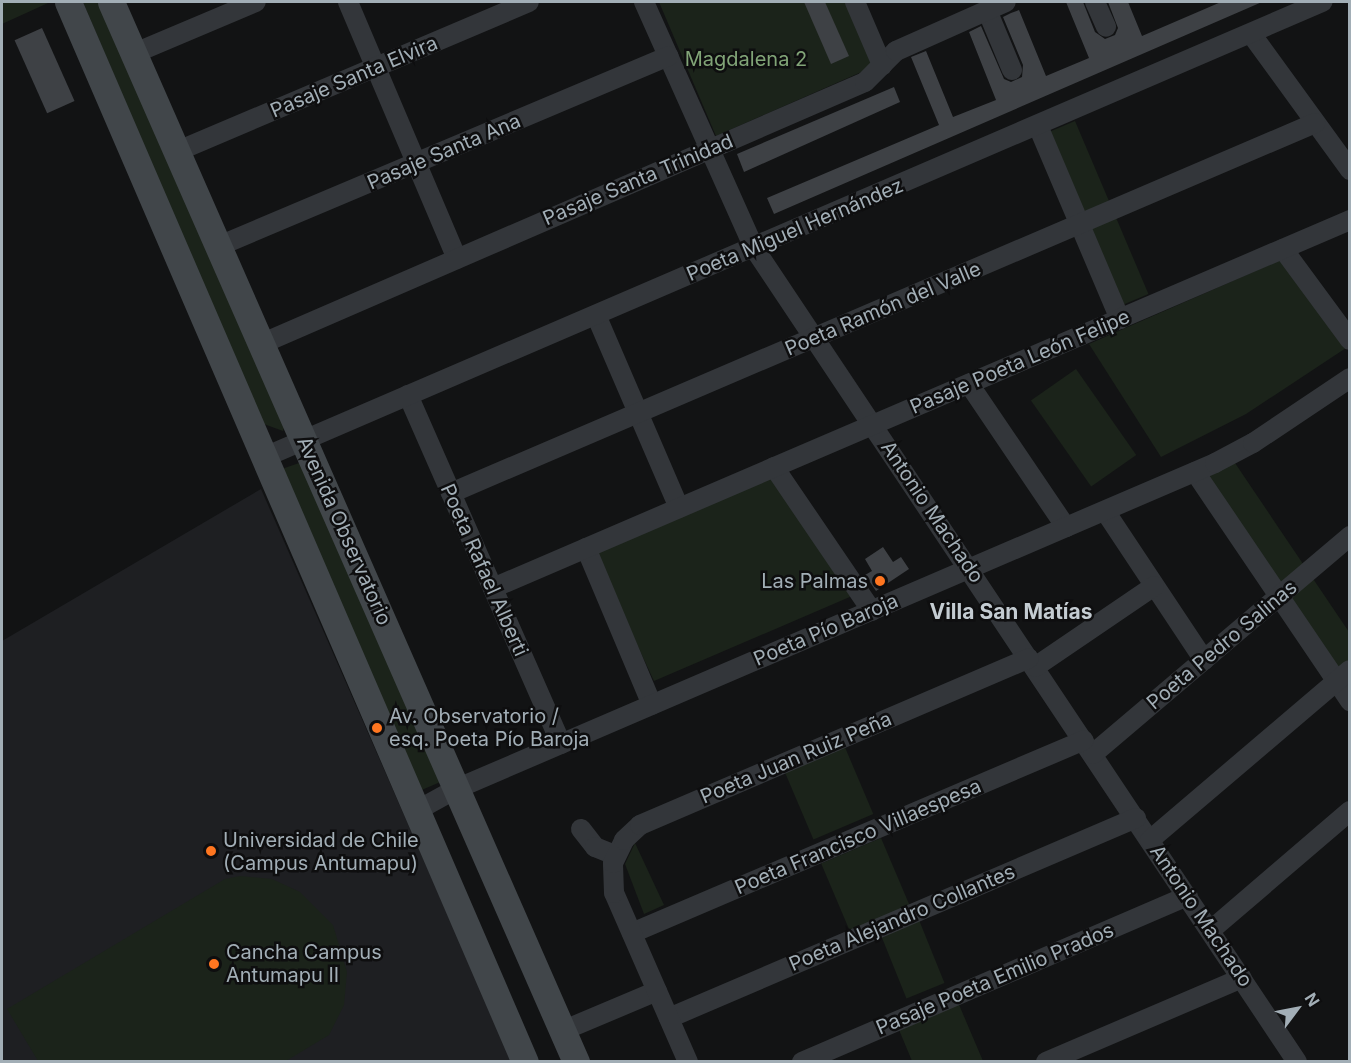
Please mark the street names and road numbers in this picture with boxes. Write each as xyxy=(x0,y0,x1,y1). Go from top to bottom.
street label: Pasaje Santa Elvira xyxy=(267,31,441,123)
street label: Pasaje Santa Ana xyxy=(364,109,524,195)
street label: Pasaje Santa Trinidad xyxy=(539,129,737,231)
street label: Poeta Miguel Hernández xyxy=(683,173,907,287)
street label: Poeta Ramón del Valle xyxy=(781,257,985,361)
street label: Pasaje Poeta León Felipe xyxy=(907,305,1133,419)
street label: Avenida Observatorio xyxy=(292,433,396,629)
street label: Antonio Machado xyxy=(876,436,988,588)
street label: Poeta Rafael Alberti xyxy=(435,480,533,660)
street label: Poeta Pedro Salinas xyxy=(1142,575,1302,715)
street label: Poeta Pío Baroja xyxy=(750,589,902,671)
street label: Poeta Juan Ruiz Peña xyxy=(697,707,895,809)
street label: Poeta Francisco Villaespesa xyxy=(731,774,985,900)
street label: Antonio Machado xyxy=(1145,840,1257,992)
street label: Poeta Alejandro Collantes xyxy=(785,859,1019,977)
street label: Pasaje Poeta Emilio Prados xyxy=(873,918,1117,1040)

